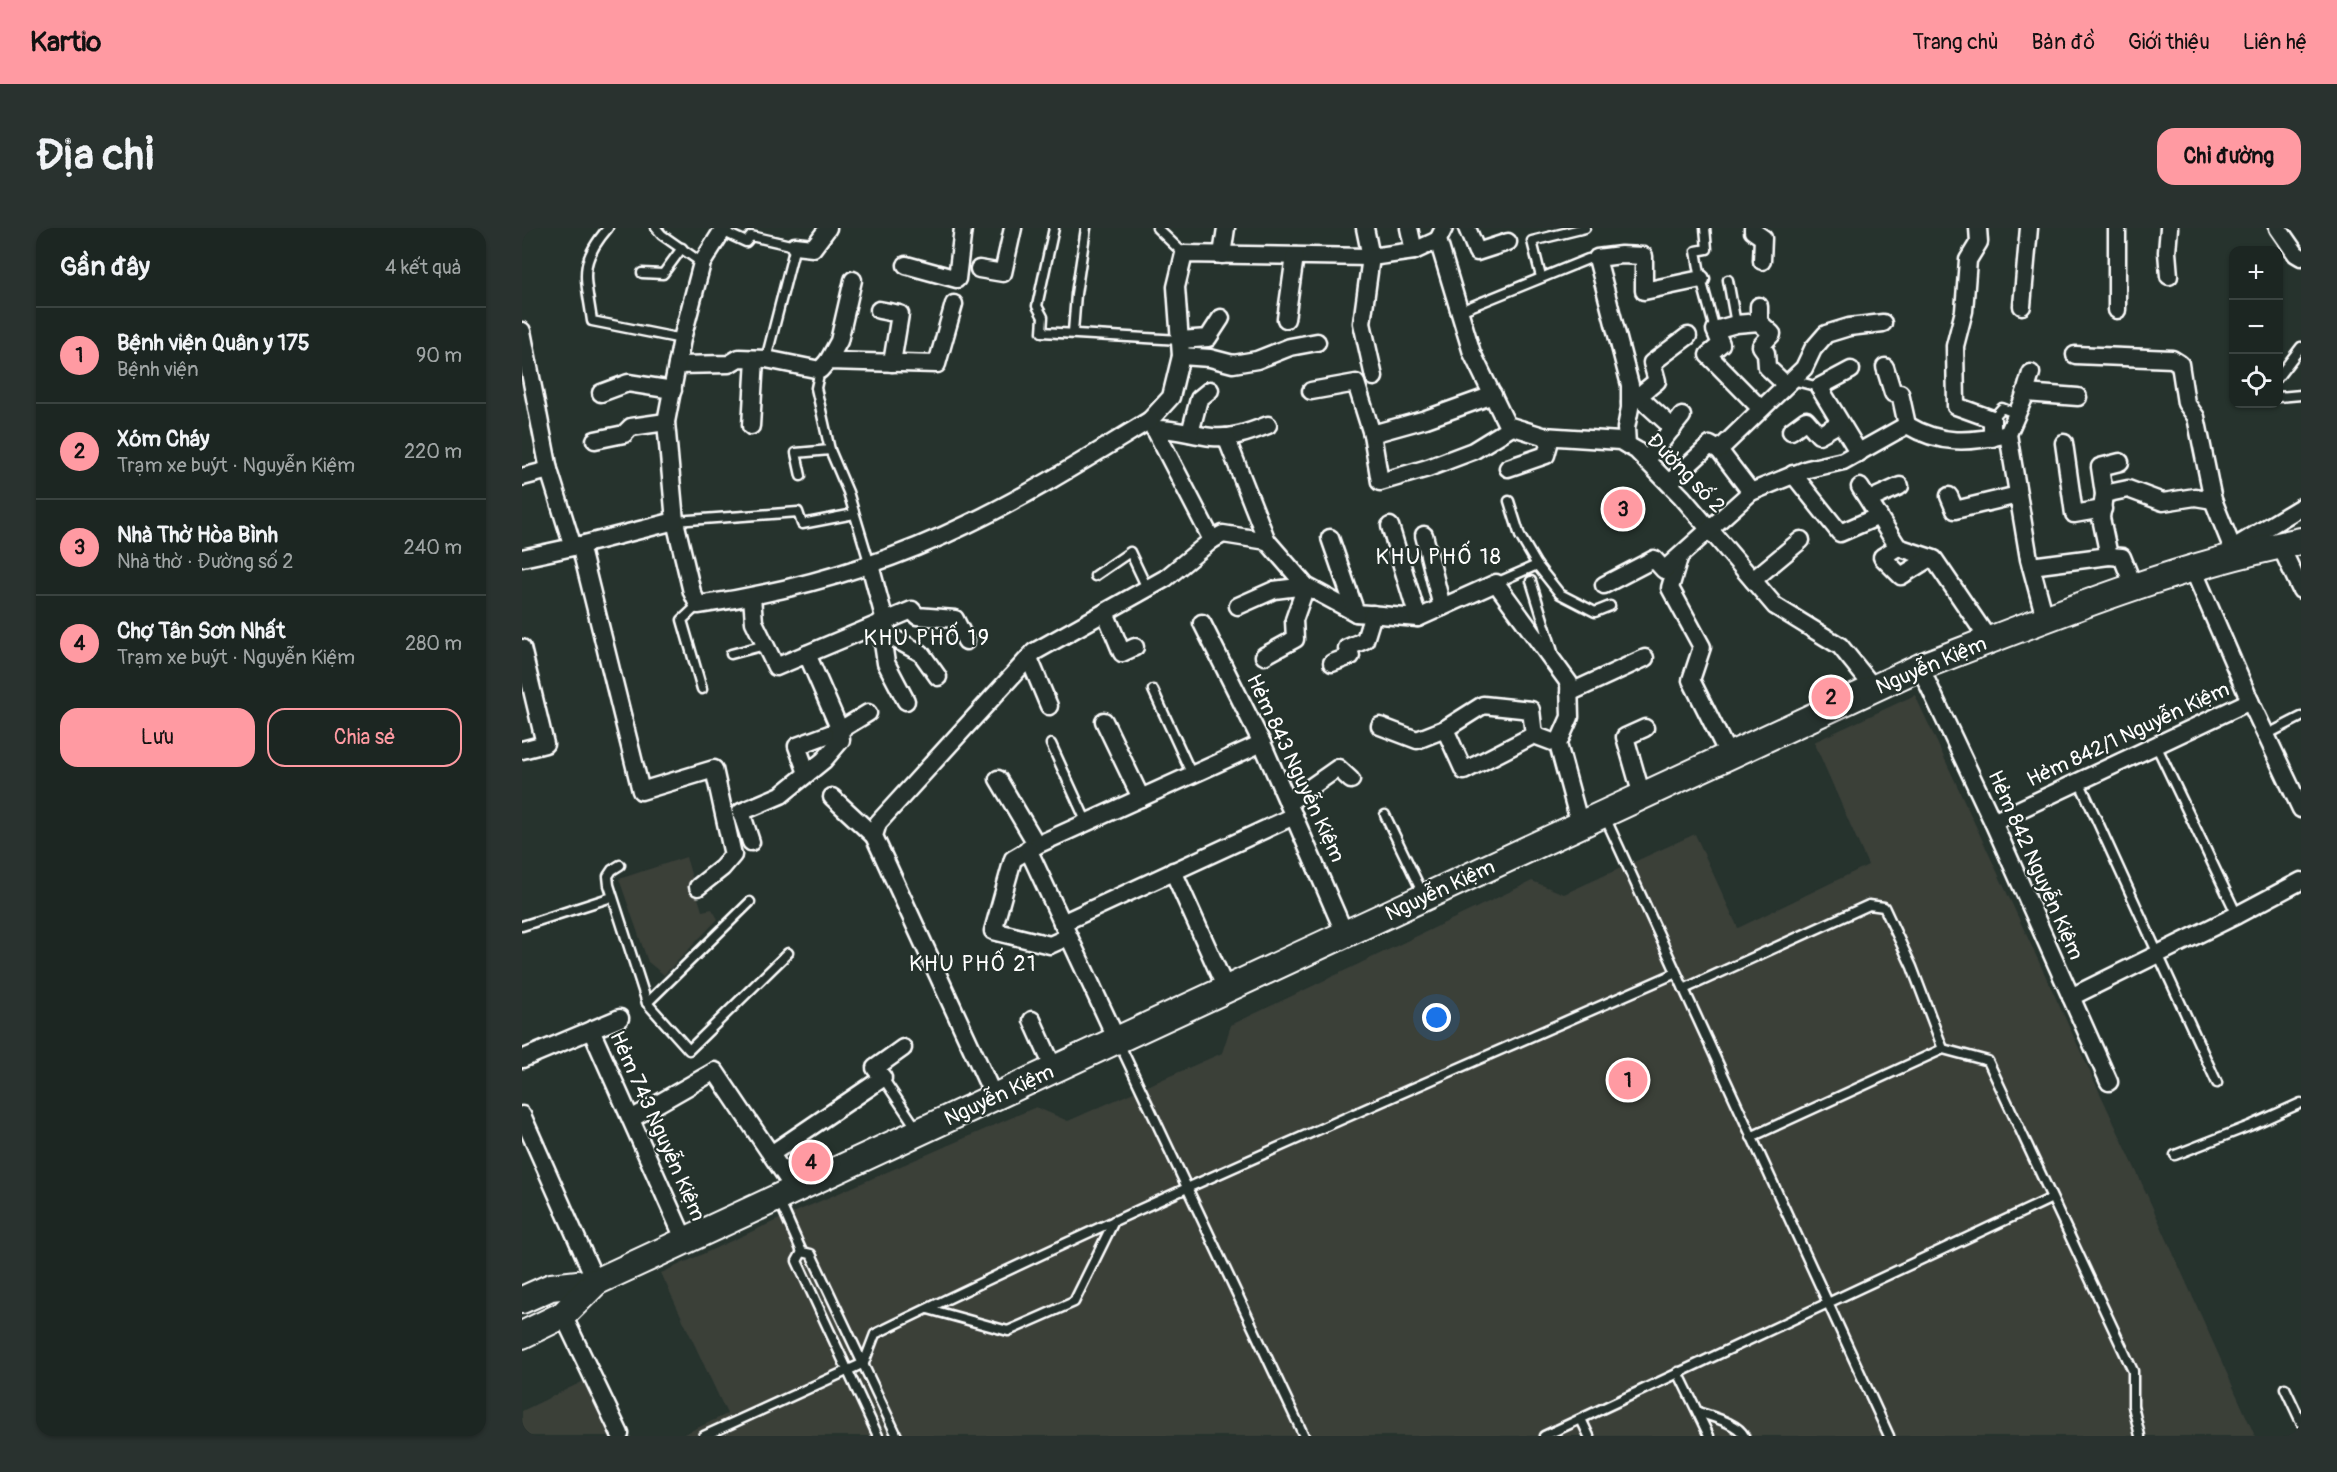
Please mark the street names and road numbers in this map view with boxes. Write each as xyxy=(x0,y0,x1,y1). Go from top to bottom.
street label: Đường số 2 xyxy=(1641,428,1730,519)
street label: Nguyễn Kiệm xyxy=(1872,630,1991,701)
street label: Hẻm 843 Nguyễn Kiệm xyxy=(1240,670,1351,867)
street label: Hẻm 842/1 Nguyễn Kiệm xyxy=(2023,676,2234,793)
street label: Hẻm 842 Nguyễn Kiệm xyxy=(1982,766,2090,964)
street label: Nguyễn Kiệm xyxy=(1381,853,1499,928)
street label: Hẻm 743 Nguyễn Kiệm xyxy=(603,1027,712,1225)
street label: Nguyễn Kiệm xyxy=(940,1058,1058,1133)

